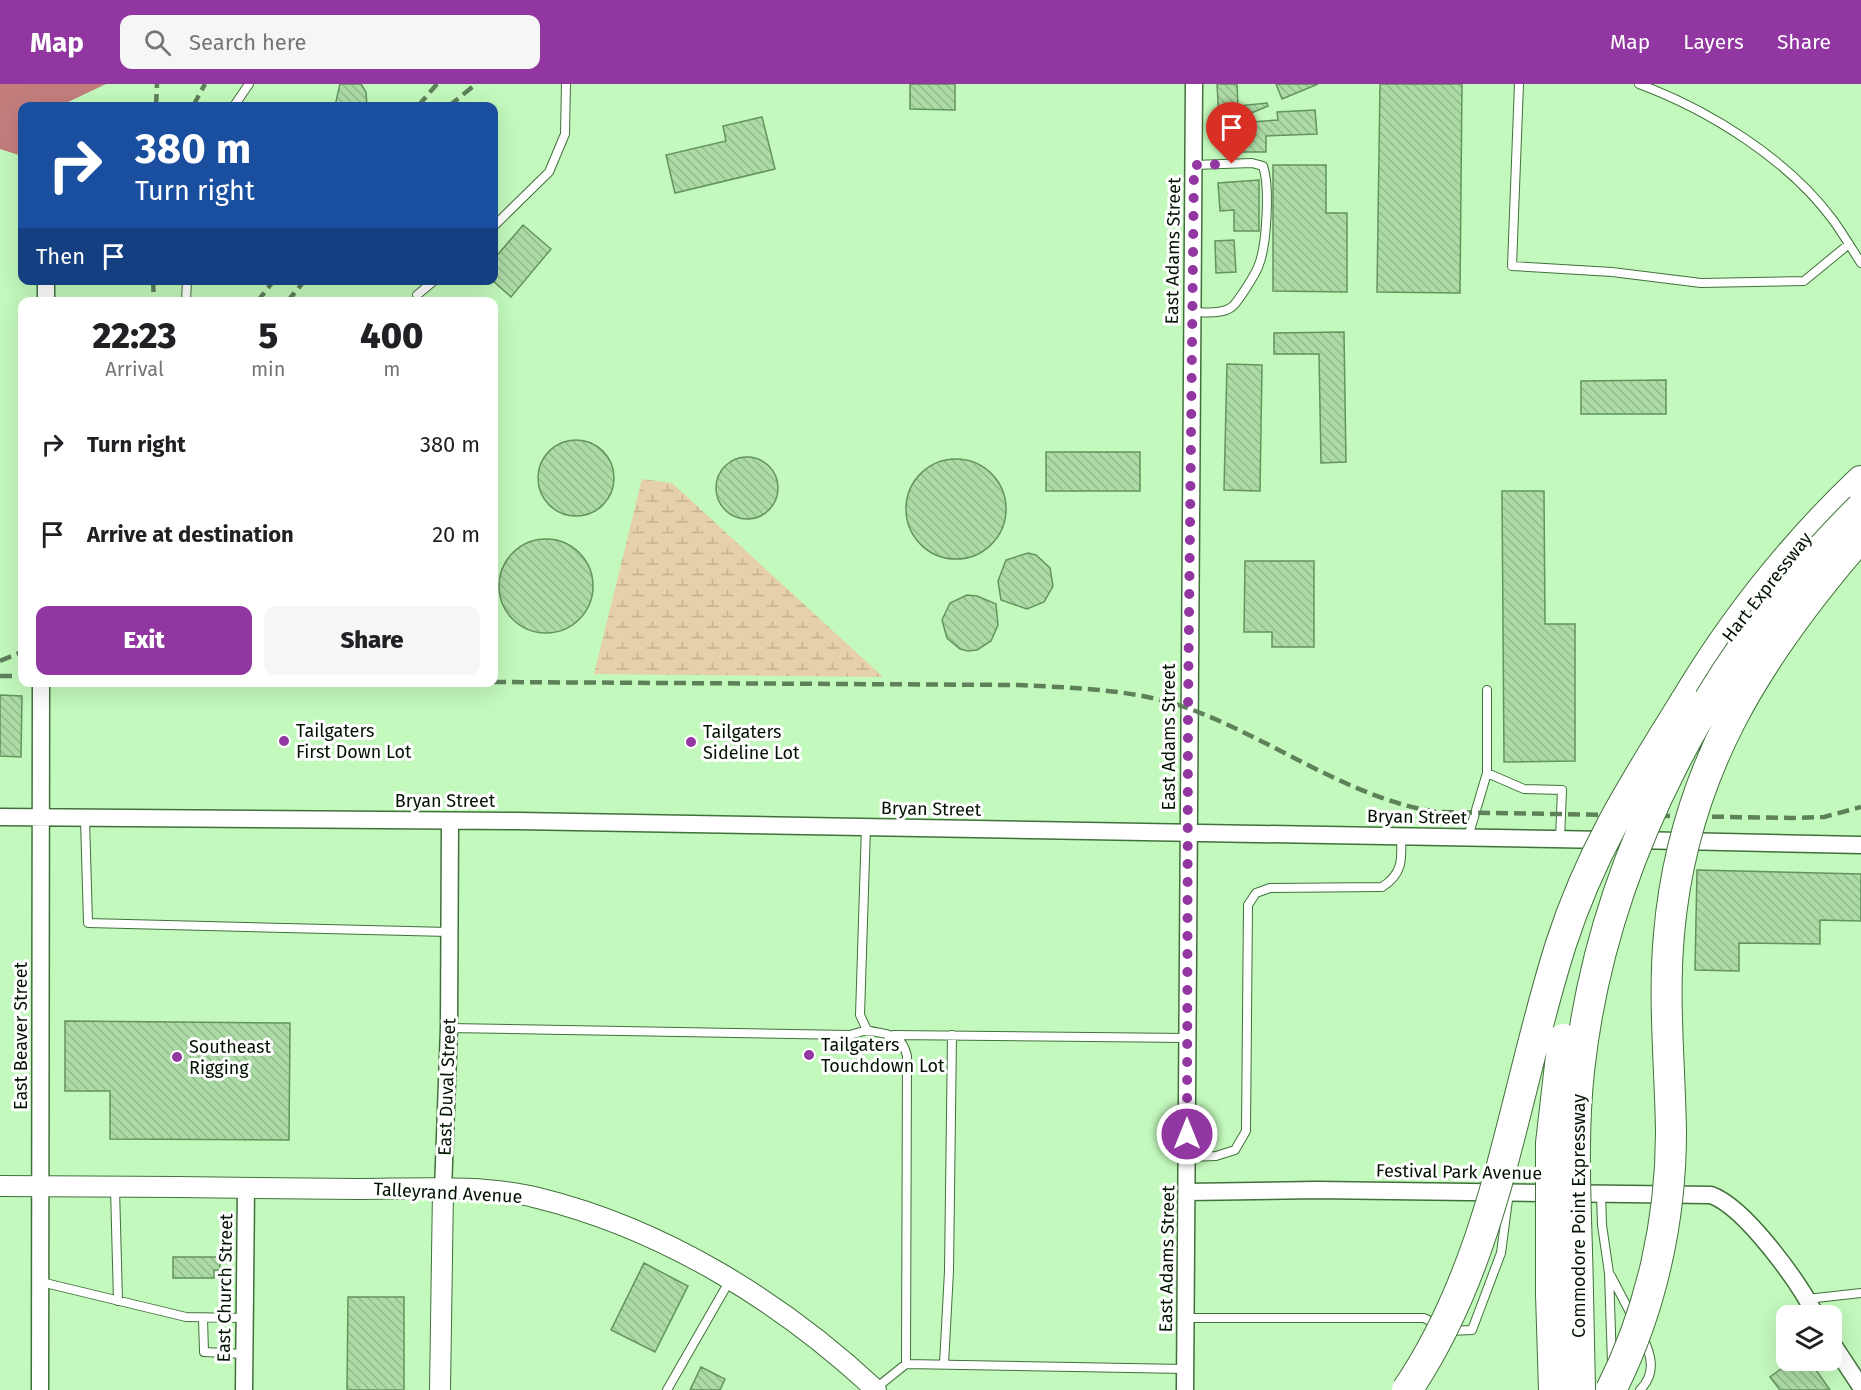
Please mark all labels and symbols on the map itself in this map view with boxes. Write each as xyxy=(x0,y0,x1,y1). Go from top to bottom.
pin xyxy=(1206,102,1257,164)
street label: East Adams Street xyxy=(1161,177,1185,325)
street label: Hart Expressway xyxy=(1717,528,1817,646)
street label: East Adams Street xyxy=(1158,663,1180,811)
place label: Tailgaters First Down Lot xyxy=(296,720,412,763)
place label: Tailgaters Sideline Lot xyxy=(703,721,800,764)
marker: Tailgaters First Down Lot xyxy=(277,734,291,748)
marker: Tailgaters Sideline Lot xyxy=(684,735,698,749)
street label: Bryan Street xyxy=(395,790,496,812)
street label: Bryan Street xyxy=(881,797,982,821)
street label: Bryan Street xyxy=(1367,805,1468,829)
street label: East Beaver Street xyxy=(10,962,32,1110)
street label: East Duval Street xyxy=(434,1017,460,1156)
place label: Tailgaters Touchdown Lot xyxy=(821,1034,945,1077)
place label: Southeast Rigging xyxy=(189,1036,271,1079)
marker: Tailgaters Touchdown Lot xyxy=(802,1048,816,1062)
marker: Southeast Rigging xyxy=(170,1050,184,1064)
street label: Commodore Point Expressway xyxy=(1568,1094,1590,1338)
position arrow xyxy=(1155,1102,1219,1166)
street label: Festival Park Avenue xyxy=(1376,1160,1542,1184)
street label: Talleyrand Avenue xyxy=(373,1178,523,1208)
street label: East Adams Street xyxy=(1155,1185,1179,1333)
street label: East Church Street xyxy=(213,1213,237,1363)

